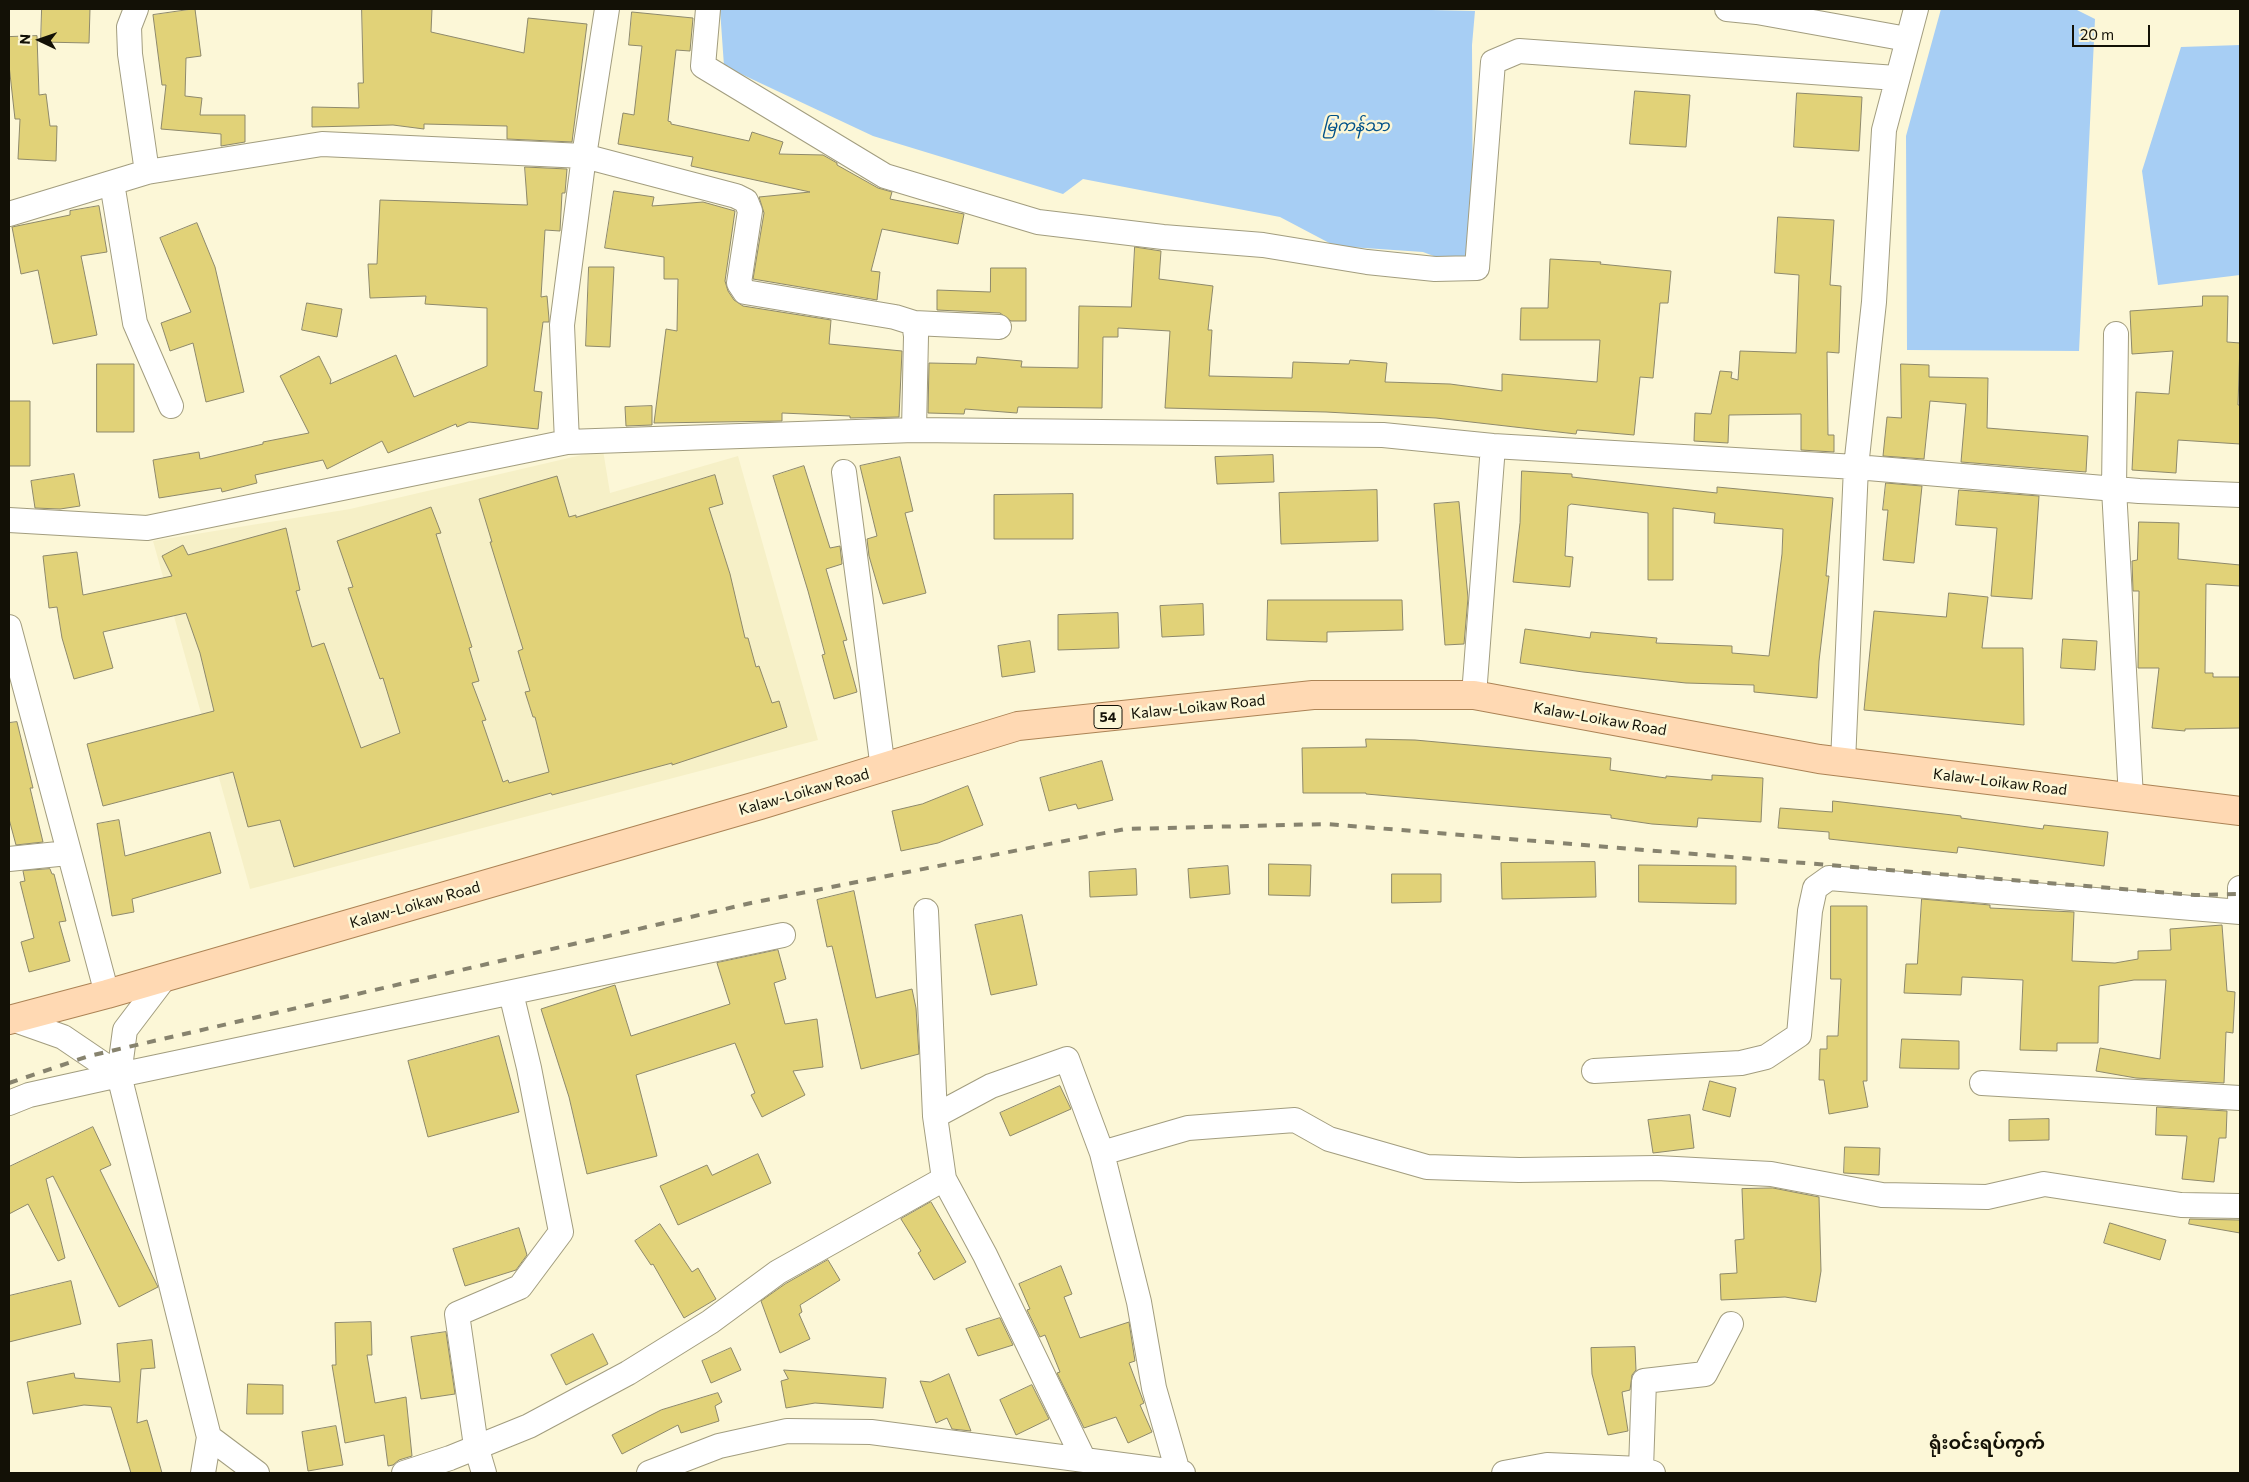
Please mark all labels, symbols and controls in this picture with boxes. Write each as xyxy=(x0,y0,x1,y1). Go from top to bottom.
north arrow xyxy=(15,15,65,65)
scale bar xyxy=(2074,15,2152,47)
text: 20 m xyxy=(2080,25,2114,43)
text: N xyxy=(16,34,33,45)
water label: မြကန်သာ xyxy=(1323,116,1389,136)
street label: Kalaw-Loikaw Road xyxy=(1130,691,1266,723)
street label: Kalaw-Loikaw Road xyxy=(1532,698,1668,740)
road number: 54 xyxy=(1094,706,1122,729)
street label: Kalaw-Loikaw Road xyxy=(737,765,871,819)
street label: Kalaw-Loikaw Road xyxy=(1932,765,2068,799)
street label: Kalaw-Loikaw Road xyxy=(348,878,482,932)
district label: ရုံးဝင်းရပ်ကွက် xyxy=(1929,1432,2045,1454)

